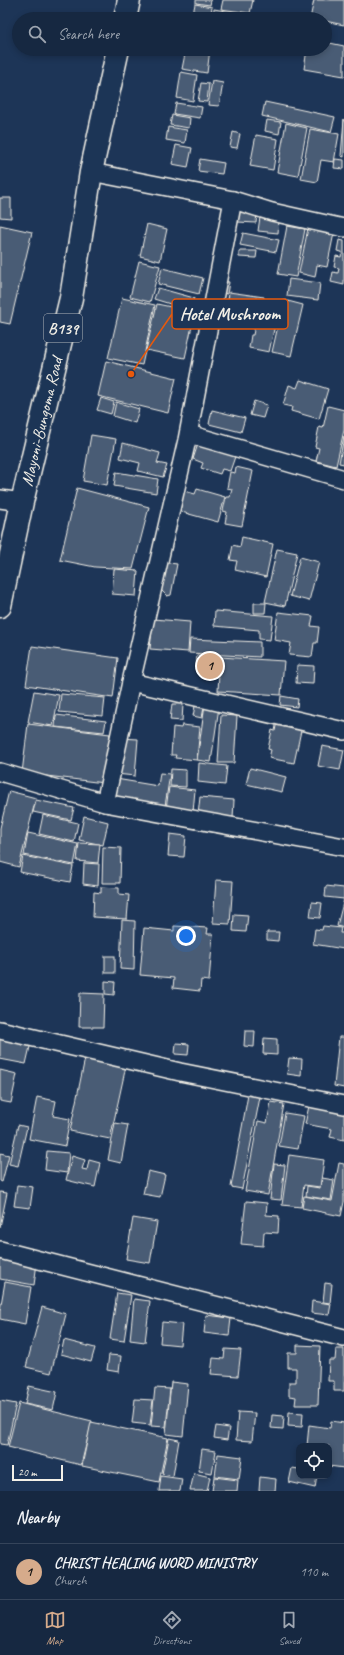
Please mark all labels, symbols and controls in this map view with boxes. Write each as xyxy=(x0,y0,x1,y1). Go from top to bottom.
search box xyxy=(12,12,332,56)
icon: search xyxy=(26,23,48,45)
text: Search here xyxy=(58,25,119,44)
callout: Hotel Mushroom xyxy=(172,299,288,329)
text: Hotel Mushroom xyxy=(180,303,281,325)
road number: B139 xyxy=(44,314,82,342)
street label: Mayoni-Bungoma Road xyxy=(16,353,68,488)
pin: 1 xyxy=(197,651,223,681)
your location xyxy=(176,926,196,946)
map controls xyxy=(296,1443,332,1479)
button: locate xyxy=(296,1443,332,1479)
scale bar xyxy=(12,1463,63,1482)
text: 20 m xyxy=(18,1465,37,1479)
text: Nearby xyxy=(16,1507,59,1528)
text: CHRIST HEALING WORD MINISTRY xyxy=(54,1554,256,1573)
text: 1 xyxy=(26,1564,32,1580)
text: 110 m xyxy=(300,1564,328,1580)
text: Church xyxy=(54,1573,87,1589)
tab: Map xyxy=(44,1609,66,1647)
tab: Directions xyxy=(153,1609,191,1647)
tab: Saved xyxy=(278,1609,300,1647)

